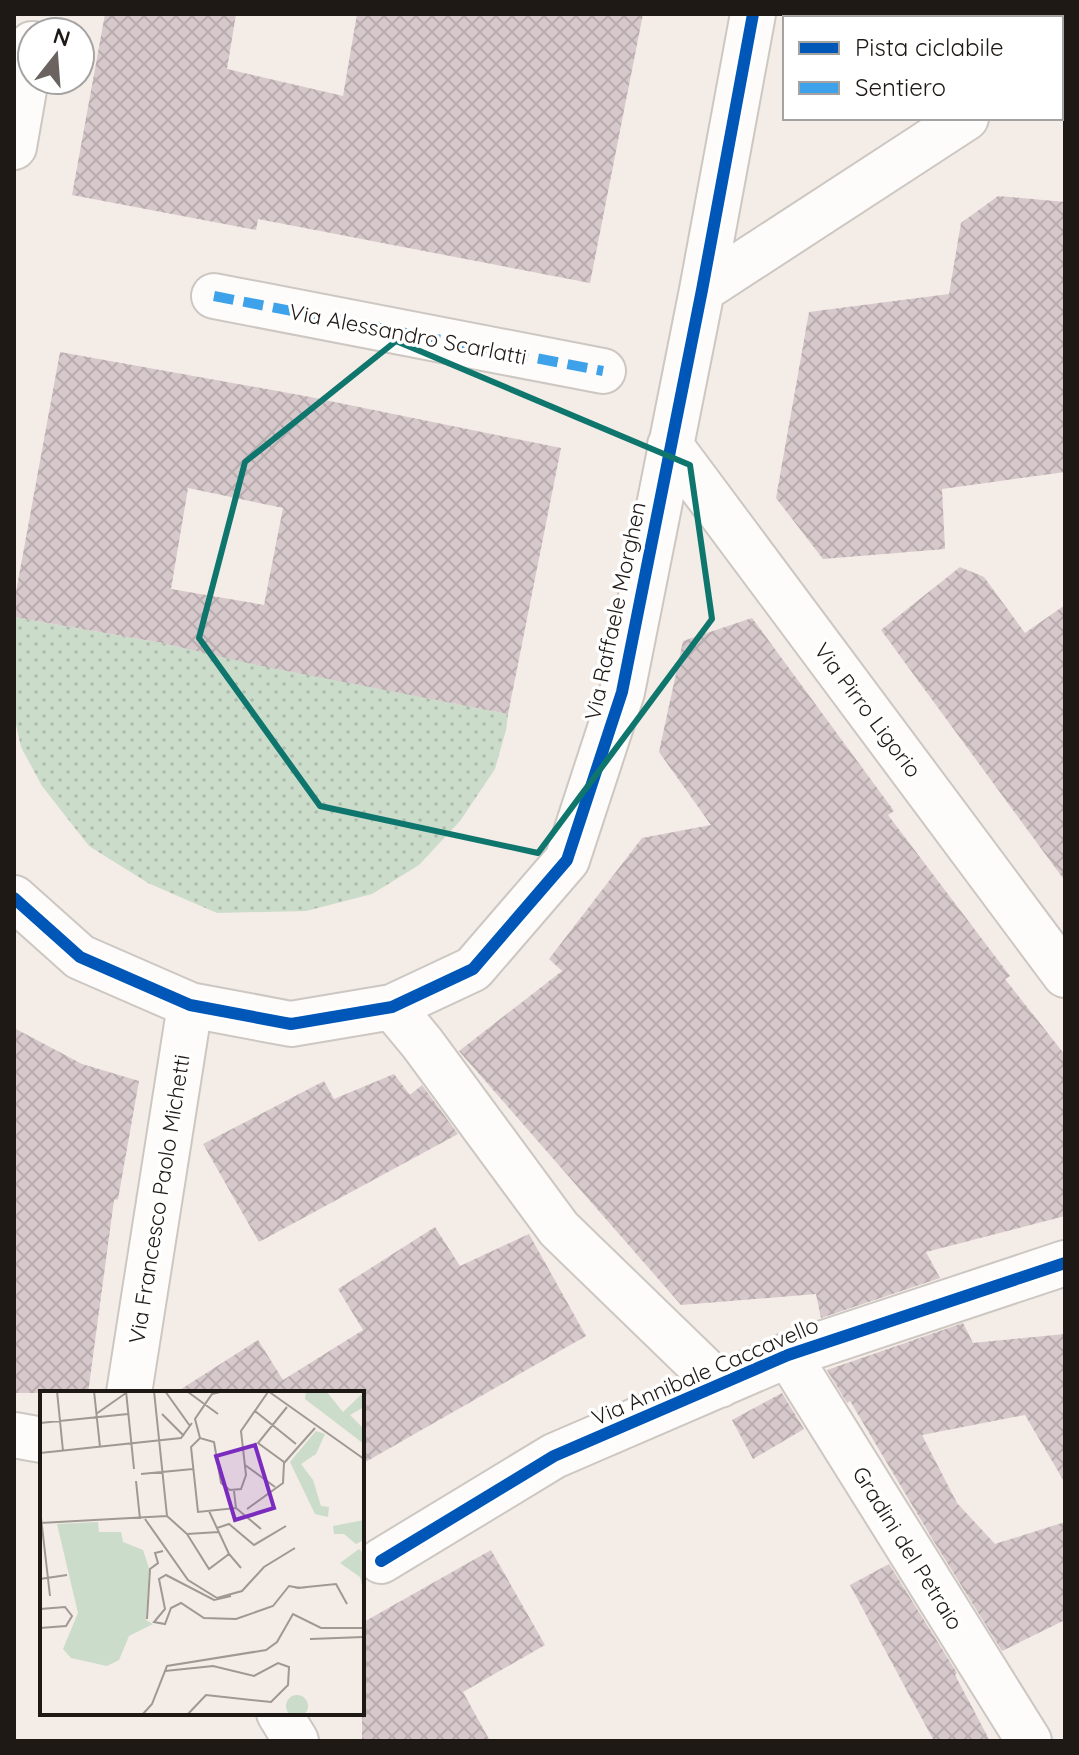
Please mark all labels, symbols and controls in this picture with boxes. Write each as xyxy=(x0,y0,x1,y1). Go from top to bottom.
north arrow xyxy=(16,16,96,96)
legend xyxy=(783,16,1063,120)
text: N xyxy=(50,21,74,53)
text: Pista ciclabile xyxy=(855,32,1004,62)
text: Sentiero xyxy=(855,72,946,102)
street label: Via Alessandro Scarlatti xyxy=(287,297,529,371)
street label: Via Raffaele Morghen xyxy=(578,499,652,723)
street label: Via Pirro Ligorio xyxy=(808,637,928,783)
street label: Via Francesco Paolo Michetti xyxy=(122,1052,196,1346)
street label: Via Annibale Caccavello xyxy=(587,1311,823,1431)
inset map xyxy=(40,1391,364,1715)
street label: Gradini del Petraio xyxy=(846,1461,970,1635)

